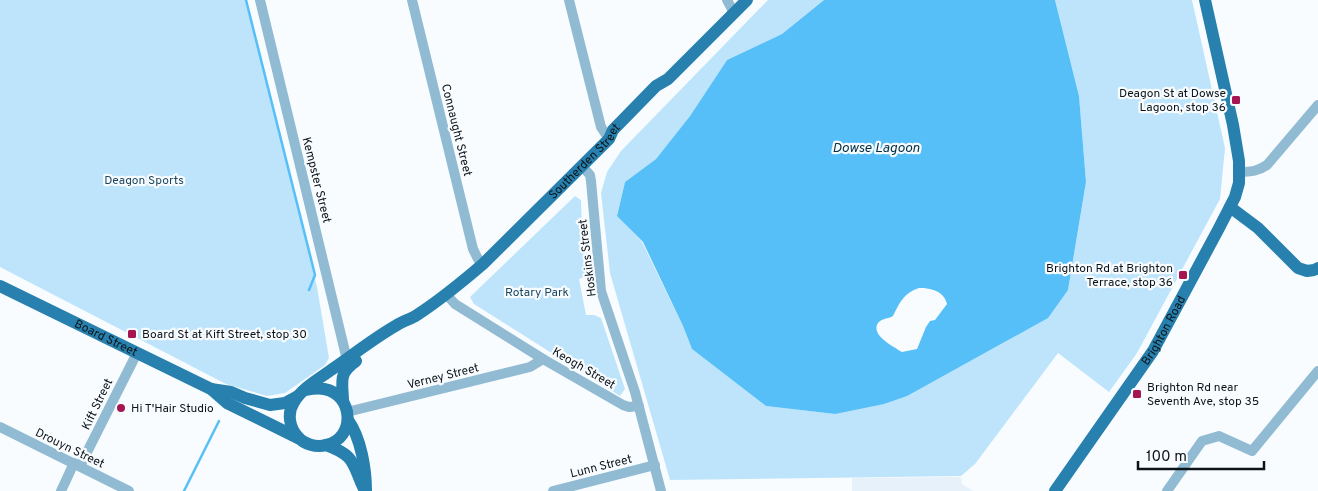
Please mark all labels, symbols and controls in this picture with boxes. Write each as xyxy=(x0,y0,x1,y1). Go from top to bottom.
street label: Connaught Street xyxy=(437,82,475,178)
place label: Deagon St at Dowse Lagoon, stop 36 xyxy=(1119,86,1226,116)
marker: Deagon St at Dowse Lagoon, stop 36 xyxy=(1230,94,1242,106)
street label: Southerden Street xyxy=(546,120,624,203)
street label: Kempster Street xyxy=(298,136,334,225)
water label: Dowse Lagoon xyxy=(832,140,920,157)
park label: Deagon Sports xyxy=(104,173,184,189)
street label: Hoskins Street xyxy=(575,218,601,298)
place label: Brighton Rd at Brighton Terrace, stop 36 xyxy=(1046,261,1173,291)
marker: Brighton Rd at Brighton Terrace, stop 36 xyxy=(1177,269,1189,281)
park label: Rotary Park xyxy=(505,285,569,301)
street label: Brighton Road xyxy=(1138,293,1190,369)
street label: Board Street xyxy=(71,316,140,361)
place label: Board St at Kift Street, stop 30 xyxy=(142,327,307,343)
marker: Board St at Kift Street, stop 30 xyxy=(126,328,138,340)
street label: Keogh Street xyxy=(549,344,618,393)
street label: Verney Street xyxy=(406,360,481,394)
street label: Kift Street xyxy=(79,376,117,433)
place label: Brighton Rd near Seventh Ave, stop 35 xyxy=(1147,380,1259,410)
marker: Brighton Rd near Seventh Ave, stop 35 xyxy=(1131,388,1143,400)
place label: Hi T'Hair Studio xyxy=(131,401,214,417)
marker: Hi T'Hair Studio xyxy=(115,402,127,414)
street label: Drouyn Street xyxy=(32,425,107,473)
scale bar xyxy=(1138,438,1264,470)
text: 100 m xyxy=(1146,448,1187,467)
street label: Lunn Street xyxy=(569,452,634,482)

